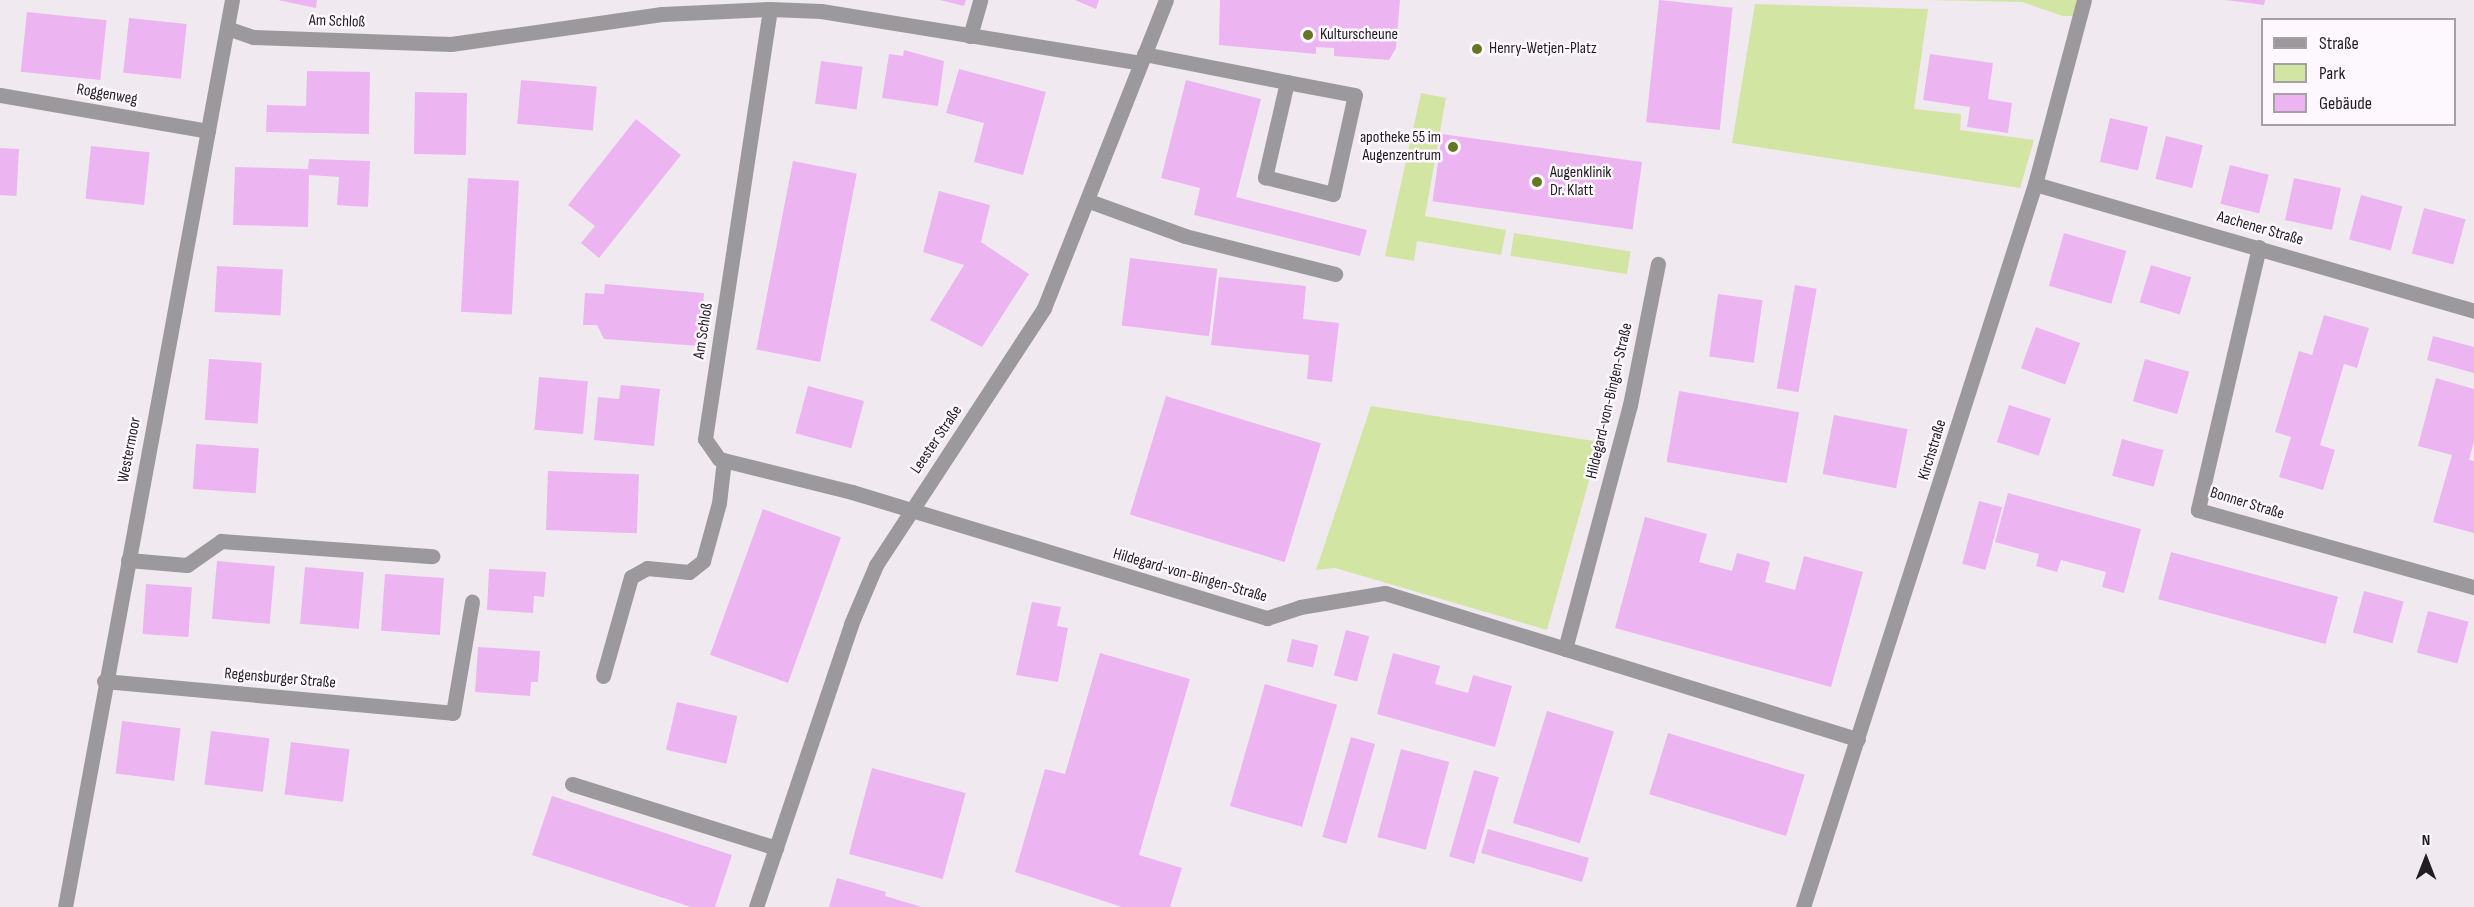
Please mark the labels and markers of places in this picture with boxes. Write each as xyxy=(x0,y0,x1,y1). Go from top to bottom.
place label: Kulturscheune xyxy=(1320,25,1398,45)
marker: Kulturscheune xyxy=(1301,28,1315,42)
place label: Henry-Wetjen-Platz xyxy=(1489,39,1597,59)
marker: Henry-Wetjen-Platz xyxy=(1470,42,1484,56)
place label: apotheke 55 im Augenzentrum xyxy=(1360,128,1441,166)
marker: apotheke 55 im Augenzentrum xyxy=(1446,140,1460,154)
place label: Augenklinik Dr. Klatt xyxy=(1550,163,1611,201)
marker: Augenklinik Dr. Klatt xyxy=(1528,173,1546,191)

